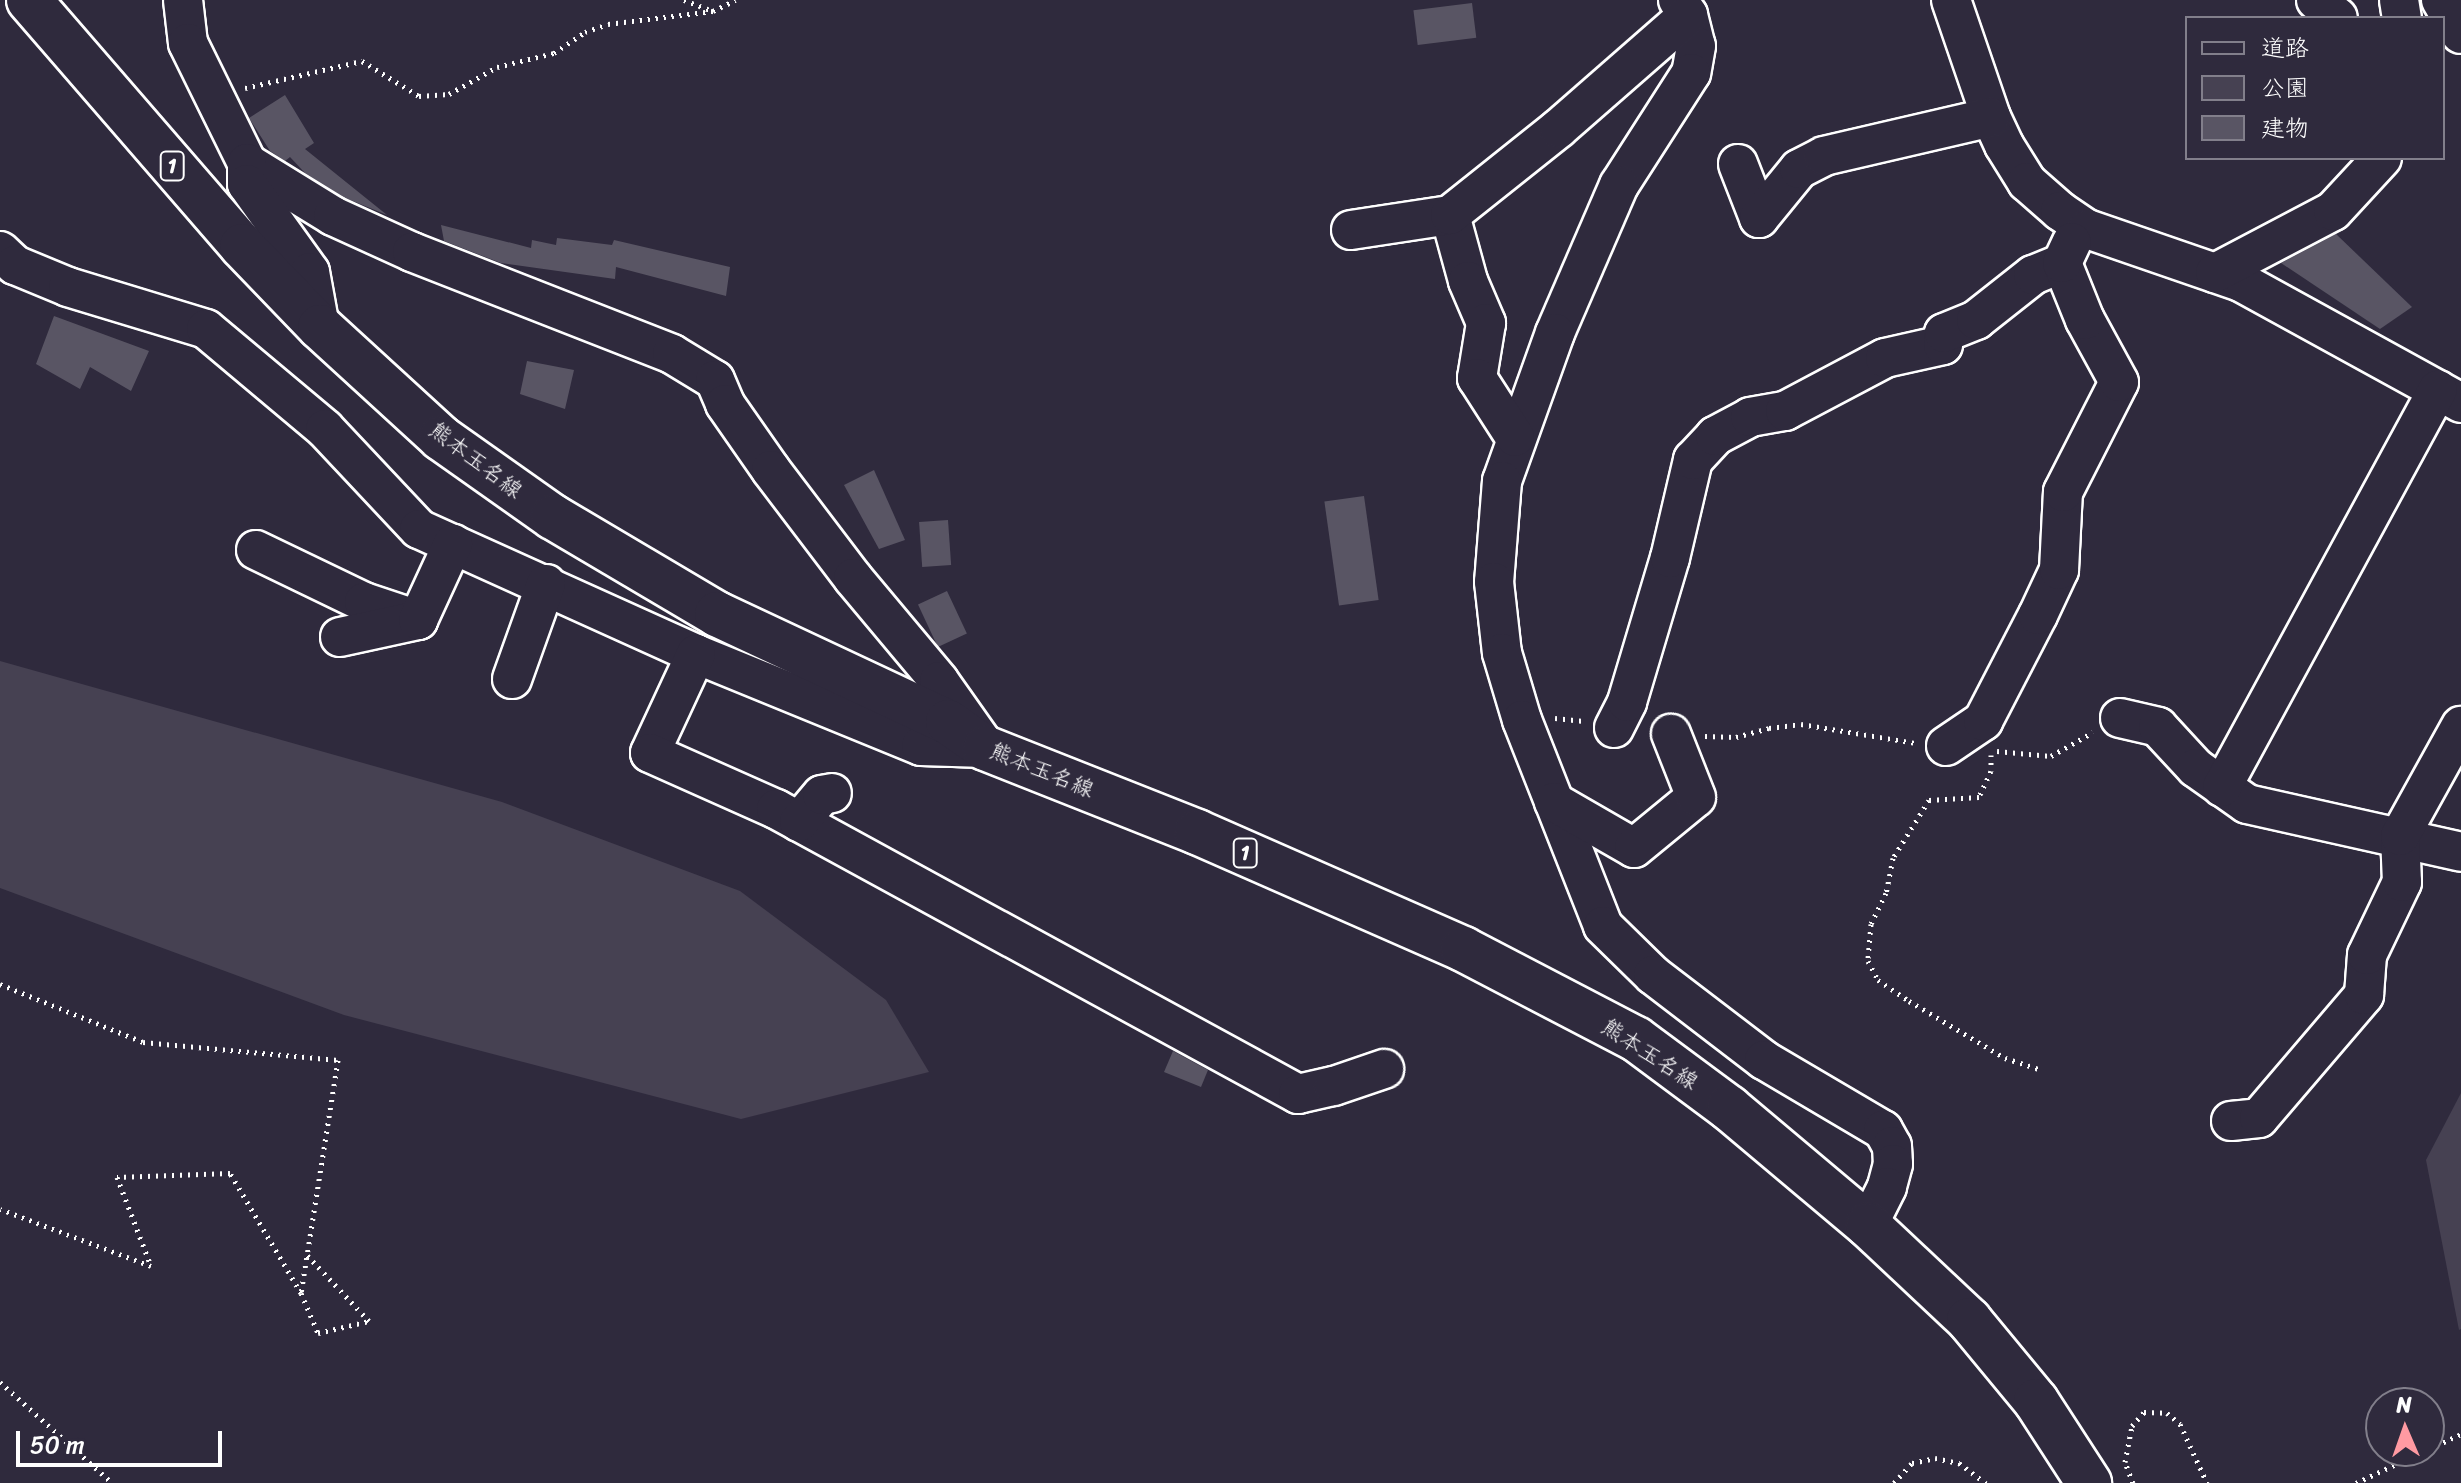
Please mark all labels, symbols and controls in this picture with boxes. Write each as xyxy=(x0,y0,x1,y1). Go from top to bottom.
legend xyxy=(2185,16,2445,160)
text: 道路 xyxy=(2261,27,2309,69)
text: 公園 xyxy=(2261,67,2309,109)
text: 建物 xyxy=(2261,107,2309,149)
road number: 1 xyxy=(158,150,186,182)
street label: 熊本玉名線 xyxy=(424,416,528,504)
street label: 熊本玉名線 xyxy=(986,737,1098,803)
road number: 1 xyxy=(1231,837,1259,869)
street label: 熊本玉名線 xyxy=(1597,1013,1703,1095)
text: N xyxy=(2396,1385,2413,1424)
north arrow xyxy=(2365,1387,2445,1467)
scale bar xyxy=(20,1415,226,1465)
text: 50 m xyxy=(30,1424,85,1466)

